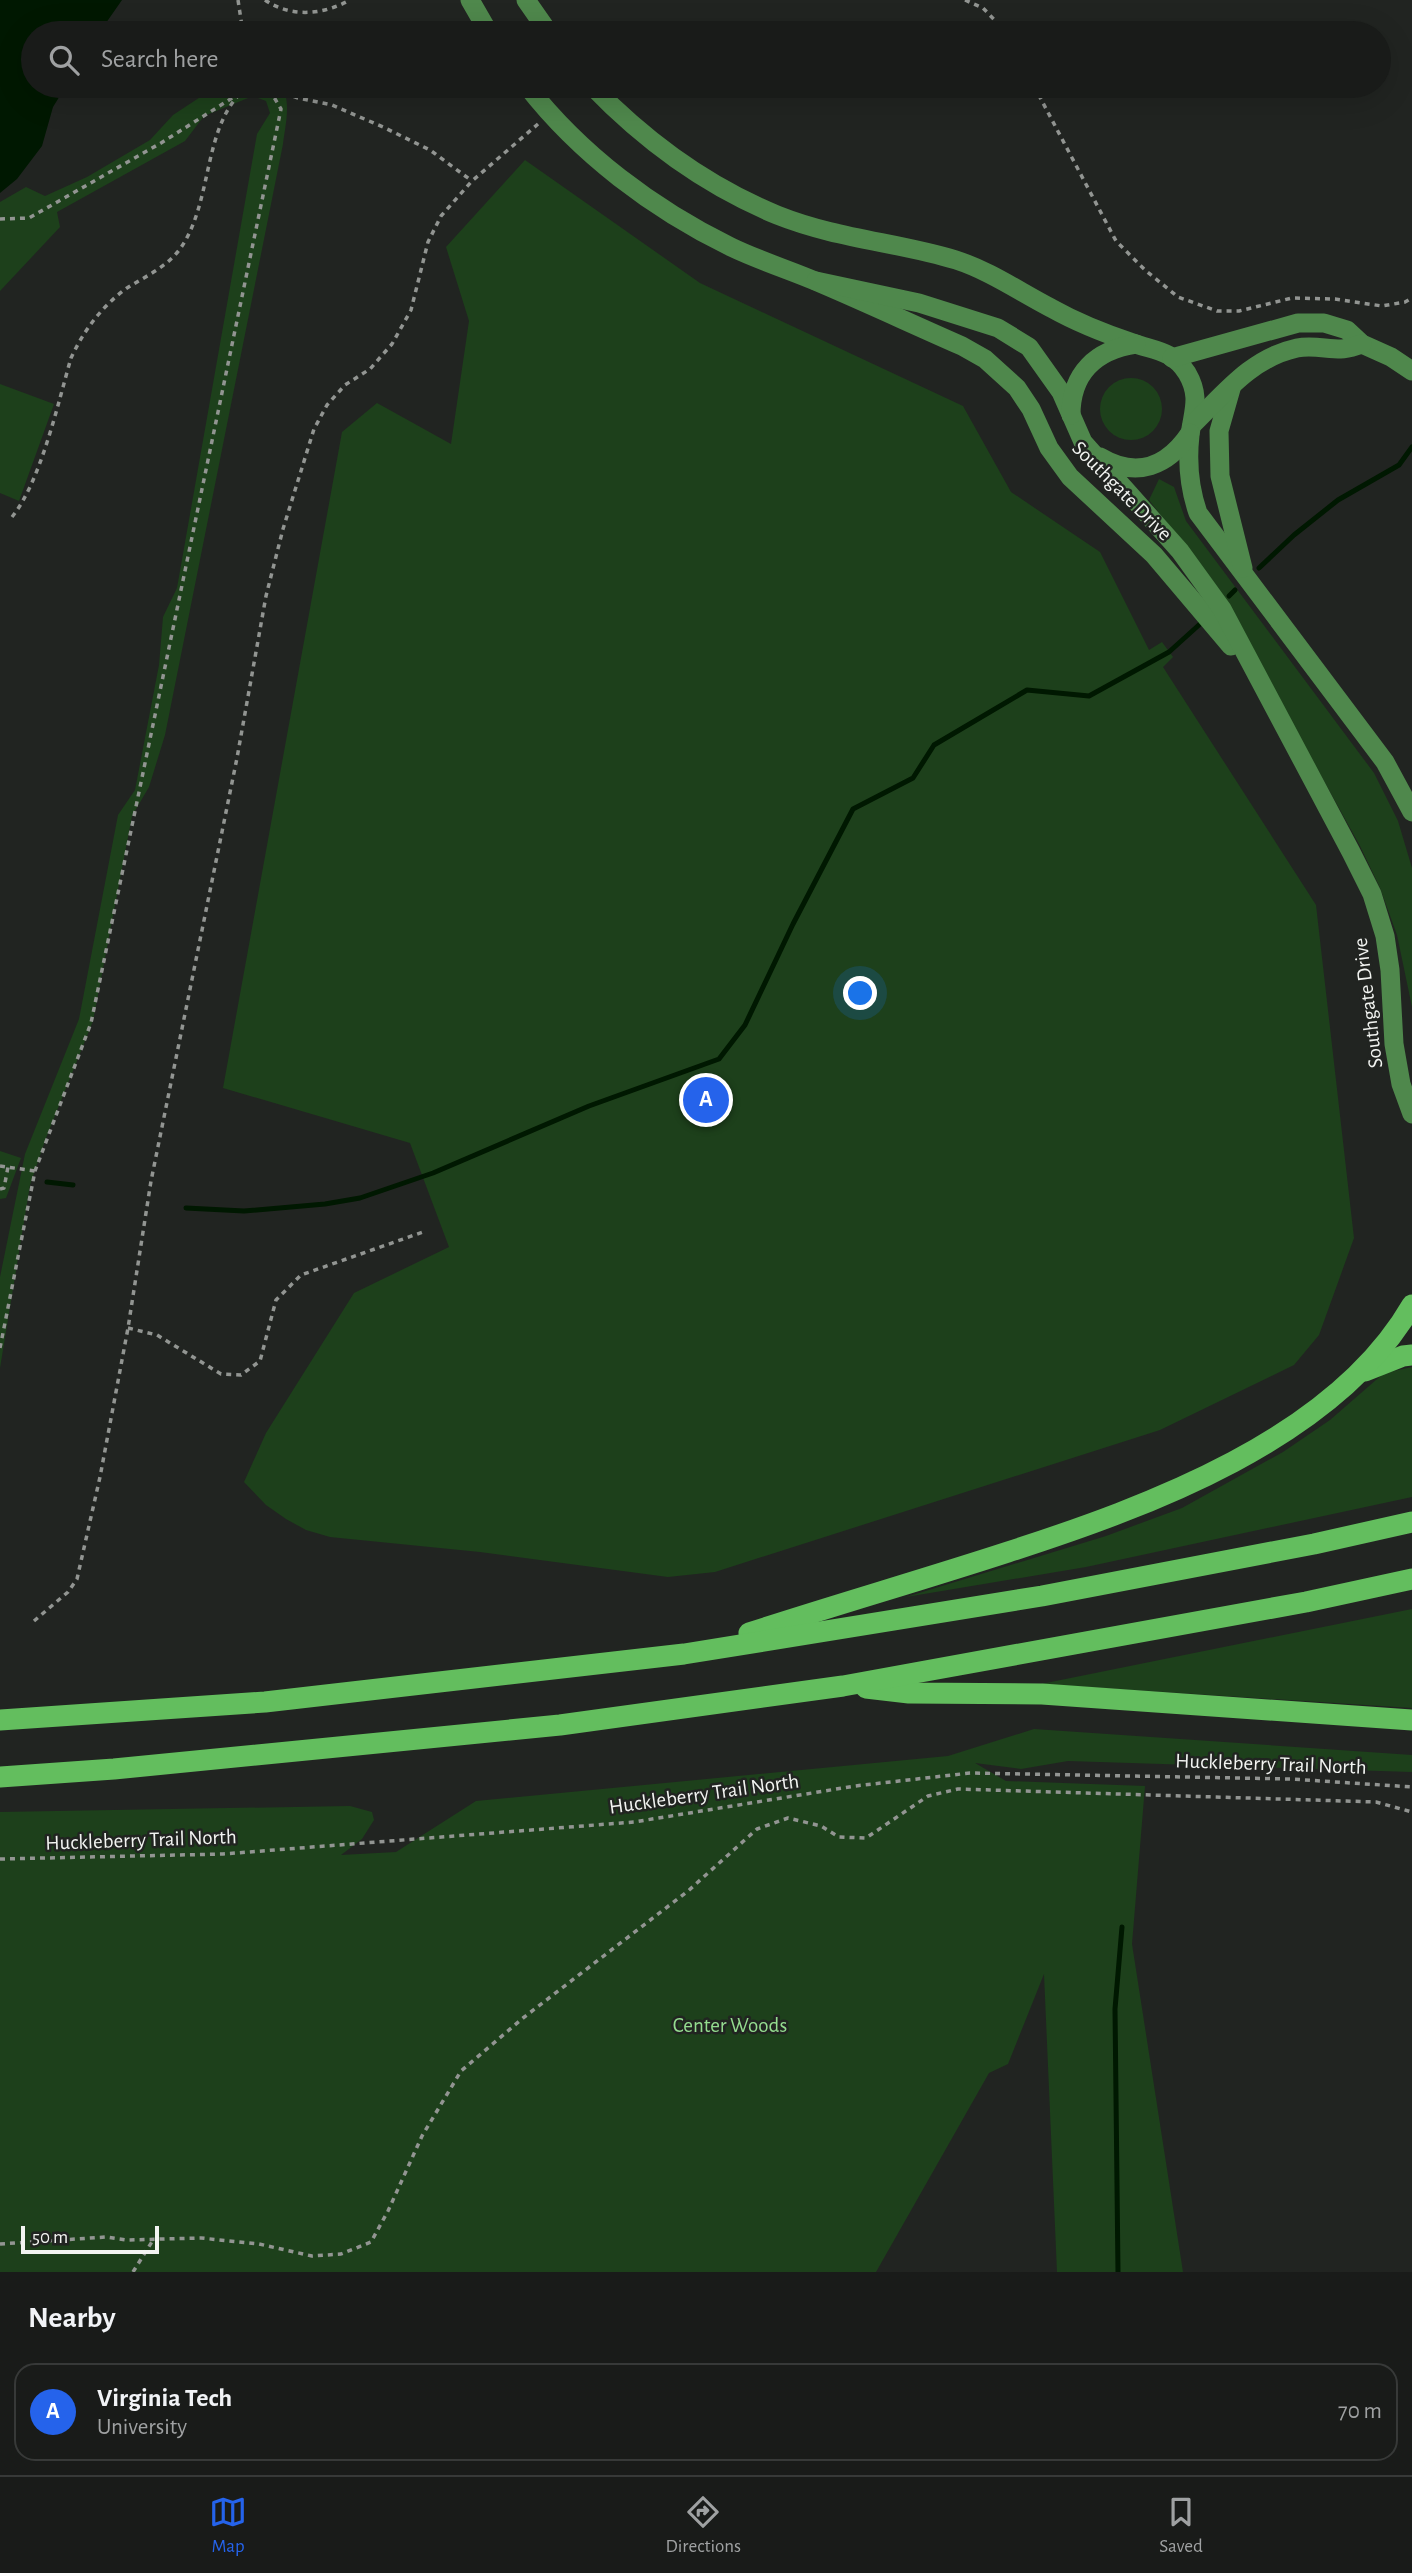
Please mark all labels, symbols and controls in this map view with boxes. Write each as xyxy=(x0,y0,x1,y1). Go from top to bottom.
search box xyxy=(21,21,1391,98)
icon: search xyxy=(45,41,83,79)
text: Search here xyxy=(101,46,219,72)
street label: Southgate Drive xyxy=(1068,437,1176,545)
street label: Southgate Drive xyxy=(1350,937,1386,1069)
your location xyxy=(843,976,877,1010)
pin: A xyxy=(683,1074,729,1126)
street label: Huckleberry Trail North xyxy=(1175,1750,1367,1778)
street label: Huckleberry Trail North xyxy=(608,1770,800,1818)
street label: Huckleberry Trail North xyxy=(45,1826,237,1854)
park label: Center Woods xyxy=(673,2015,787,2036)
scale bar xyxy=(21,2223,159,2255)
text: 50 m xyxy=(32,2228,68,2247)
text: Nearby xyxy=(28,2303,116,2333)
text: Virginia Tech xyxy=(97,2385,232,2411)
text: A xyxy=(46,2400,60,2423)
text: 70 m xyxy=(1338,2400,1382,2423)
text: University xyxy=(97,2416,187,2439)
tab: Map xyxy=(209,2493,247,2558)
tab: Directions xyxy=(665,2493,741,2558)
tab: Saved xyxy=(1159,2493,1203,2558)

